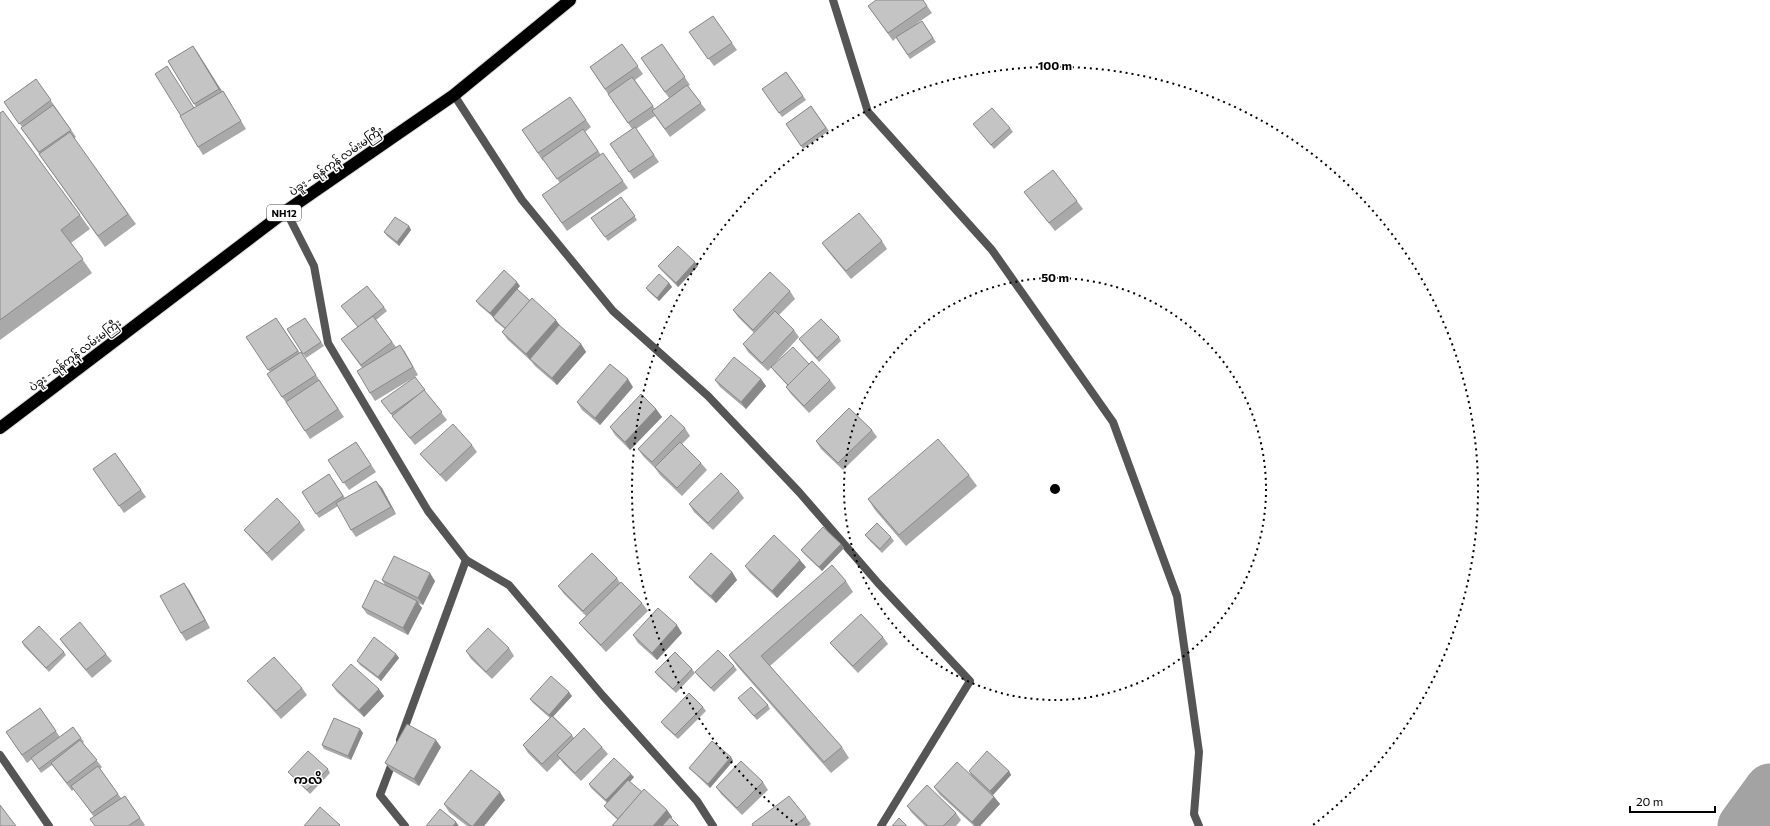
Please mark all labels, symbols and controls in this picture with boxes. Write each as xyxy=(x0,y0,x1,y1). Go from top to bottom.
text: 100 m xyxy=(1038,58,1072,72)
street label: ပဲခူး - ရန်ကုန် လမ်းမကြီး xyxy=(286,123,387,200)
road number: NH12 xyxy=(267,205,301,221)
text: 50 m xyxy=(1041,270,1069,284)
street label: ပဲခူး - ရန်ကုန် လမ်းမကြီး xyxy=(26,316,125,396)
centre of rings xyxy=(1048,482,1062,496)
district label: ကလိ xyxy=(294,771,322,787)
scale bar xyxy=(1630,788,1715,814)
text: 20 m xyxy=(1636,794,1663,808)

